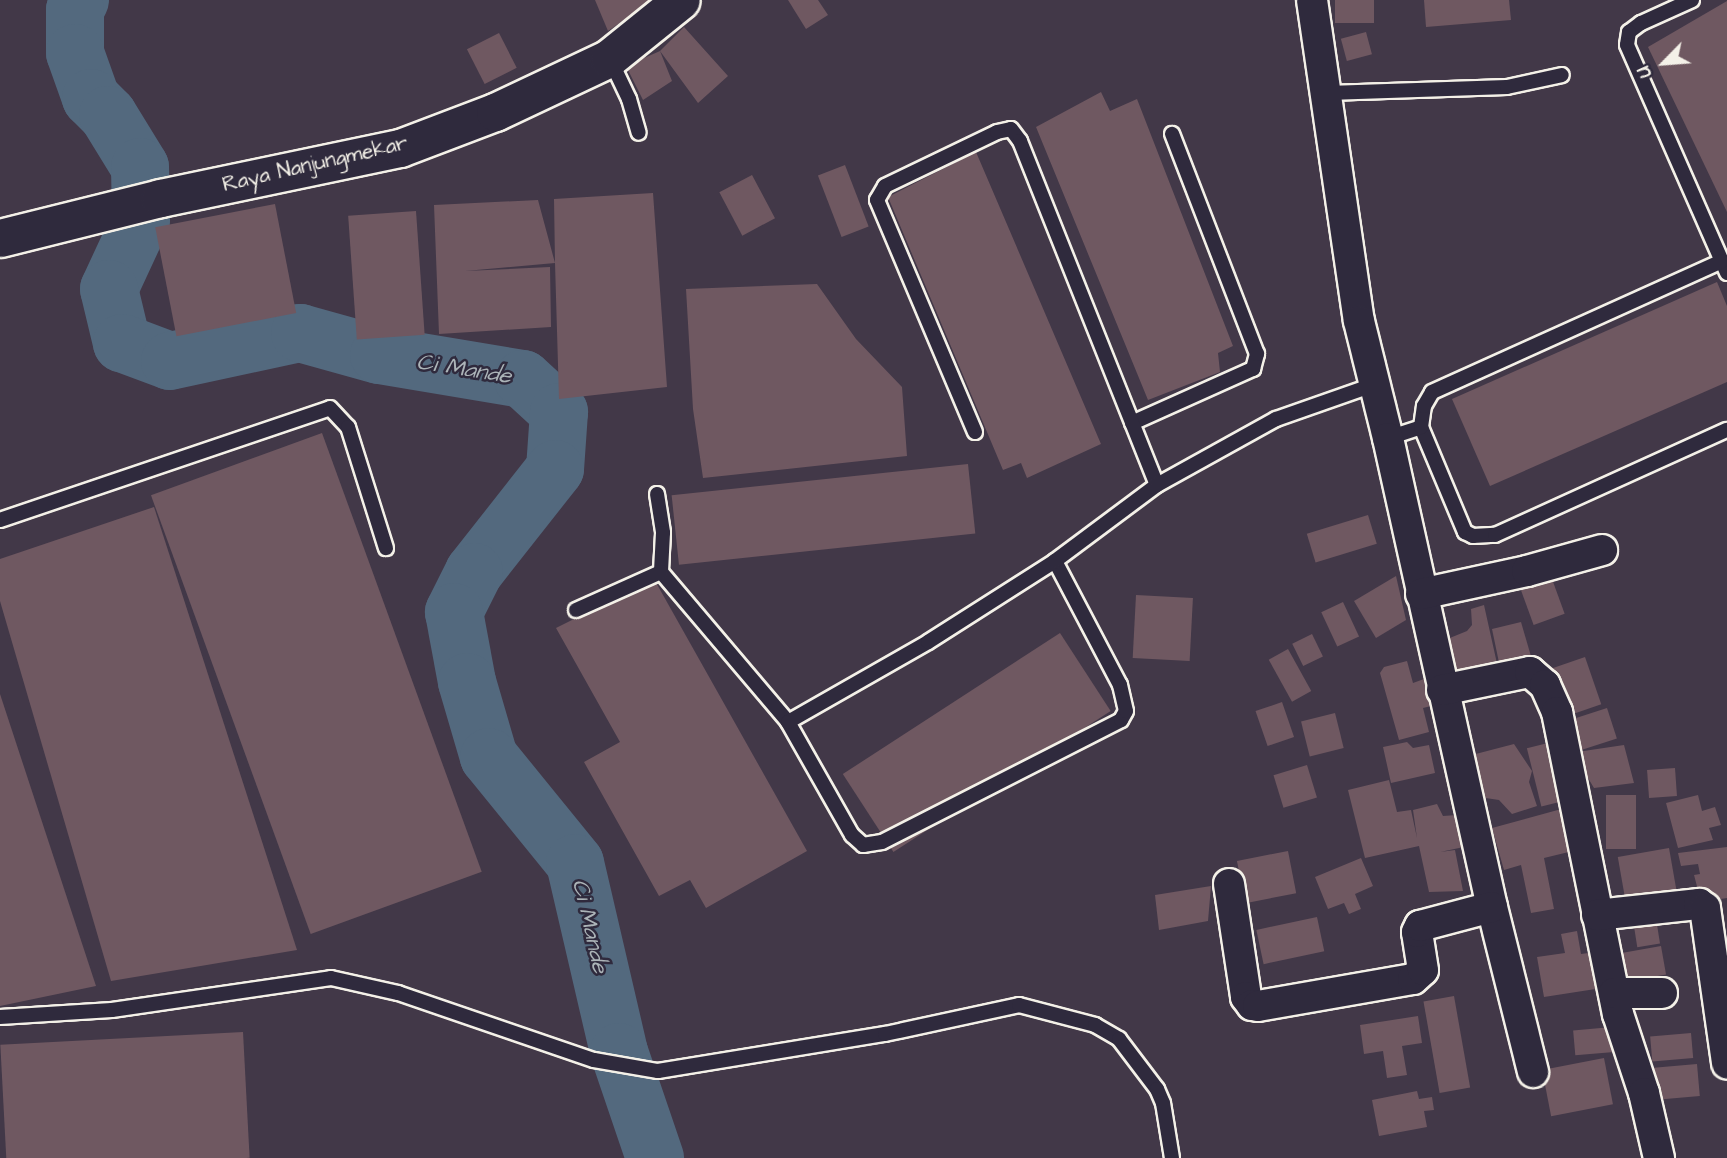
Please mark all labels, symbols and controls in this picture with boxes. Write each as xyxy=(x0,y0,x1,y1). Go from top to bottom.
north arrow xyxy=(1629,28,1699,98)
text: U xyxy=(1630,62,1659,83)
street label: Raya Nanjungmekar xyxy=(220,130,410,198)
water label: Ci Mande xyxy=(415,348,513,390)
water label: Ci Mande xyxy=(566,876,614,976)

